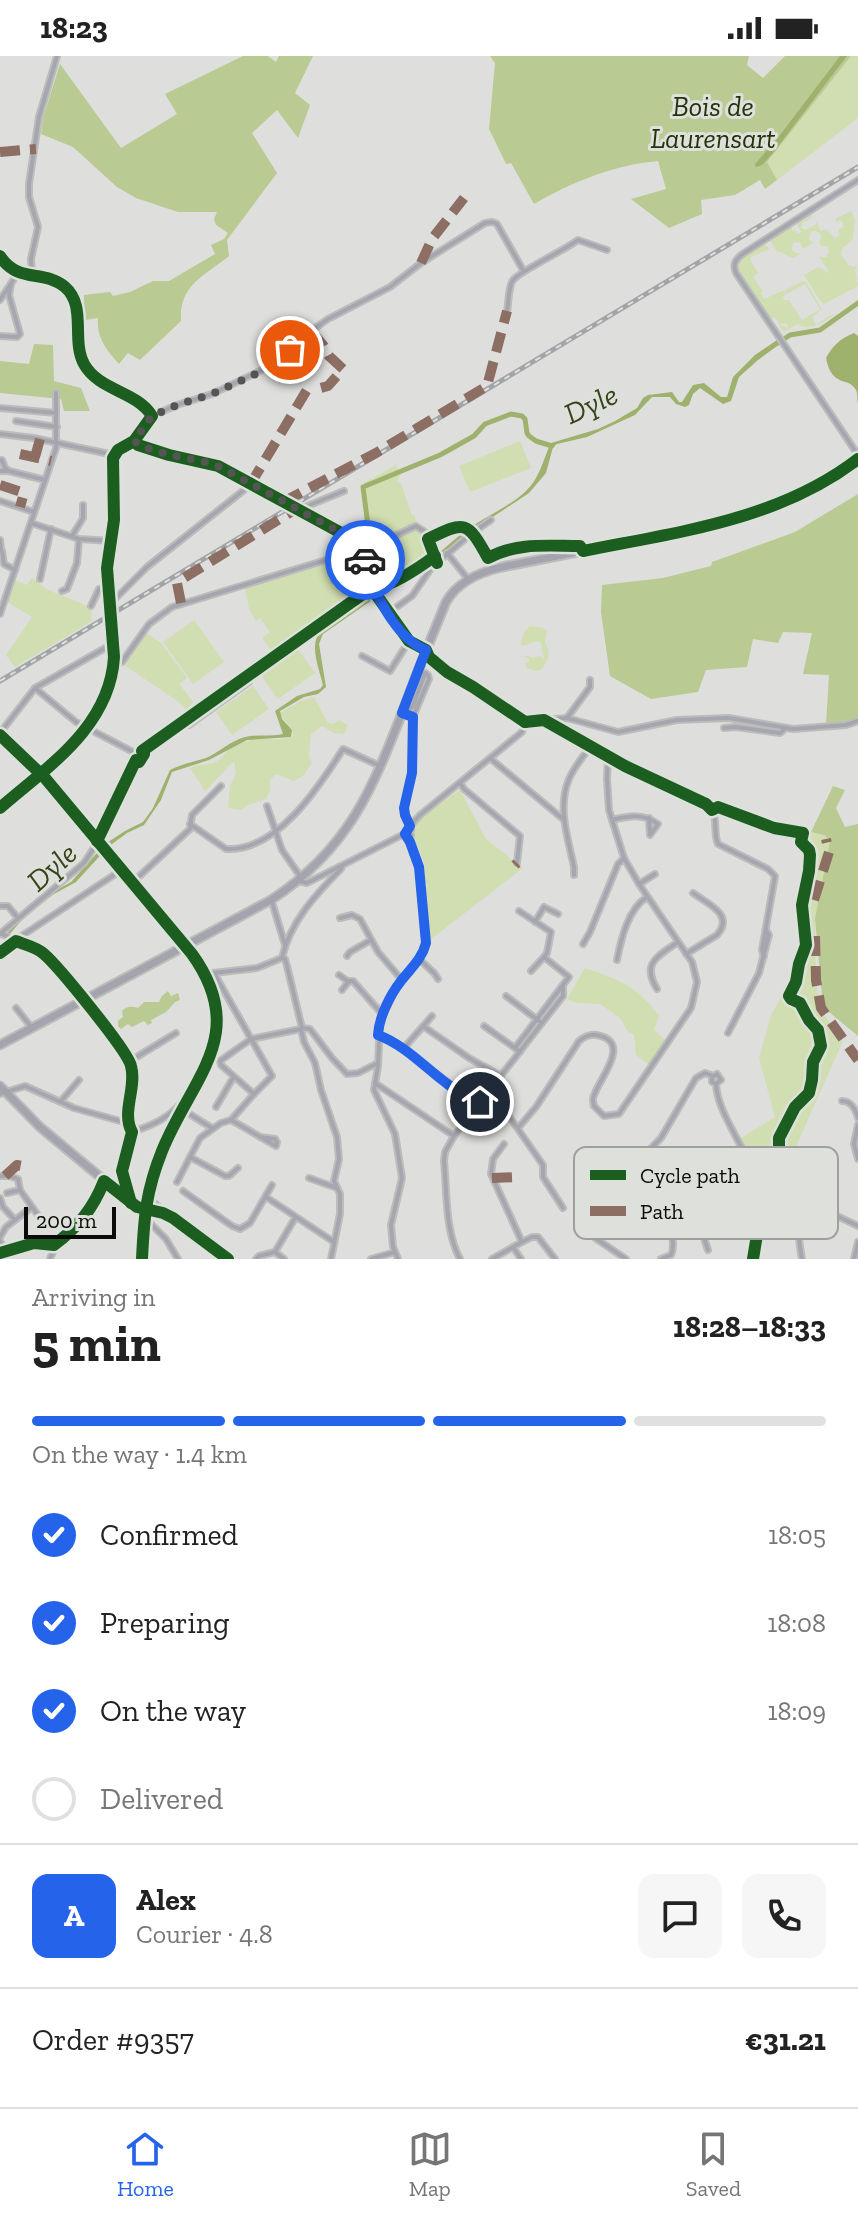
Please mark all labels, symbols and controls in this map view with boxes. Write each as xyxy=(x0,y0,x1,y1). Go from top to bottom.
text: 18:23 xyxy=(40,10,108,46)
park label: Bois de Laurensart xyxy=(651,90,776,155)
pin xyxy=(256,316,324,384)
icon: bag xyxy=(268,328,312,372)
water label: Dyle xyxy=(559,376,623,432)
courier xyxy=(325,520,405,600)
icon: car xyxy=(343,538,387,582)
water label: Dyle xyxy=(20,835,84,899)
pin xyxy=(446,1068,514,1136)
icon: home xyxy=(458,1080,502,1124)
legend xyxy=(574,1147,838,1239)
text: Cycle path xyxy=(640,1162,740,1189)
text: Path xyxy=(640,1198,684,1225)
scale bar xyxy=(24,1203,116,1239)
text: 200 m xyxy=(36,1207,97,1234)
text: Arriving in xyxy=(32,1281,155,1313)
text: 18:28–18:33 xyxy=(673,1309,826,1345)
text: 5 min xyxy=(32,1312,161,1374)
text: On the way · 1.4 km xyxy=(32,1438,247,1470)
icon: check xyxy=(32,1513,76,1557)
text: Confirmed xyxy=(100,1517,238,1553)
text: 18:05 xyxy=(768,1519,826,1551)
icon: check xyxy=(32,1601,76,1645)
text: Preparing xyxy=(100,1605,230,1641)
text: 18:08 xyxy=(767,1607,826,1639)
icon: check xyxy=(32,1689,76,1733)
text: On the way xyxy=(100,1693,246,1729)
text: 18:09 xyxy=(767,1695,826,1727)
text: Delivered xyxy=(100,1781,223,1817)
button: chat xyxy=(638,1874,722,1958)
button: phone xyxy=(742,1874,826,1958)
text: Alex xyxy=(136,1882,196,1918)
text: A xyxy=(64,1898,84,1934)
text: Courier · 4.8 xyxy=(136,1918,273,1950)
text: Order #9357 xyxy=(32,2022,194,2058)
text: €31.21 xyxy=(745,2022,826,2058)
tab: Home xyxy=(117,2127,174,2202)
tab: Map xyxy=(408,2127,452,2202)
tab: Saved xyxy=(686,2127,741,2202)

